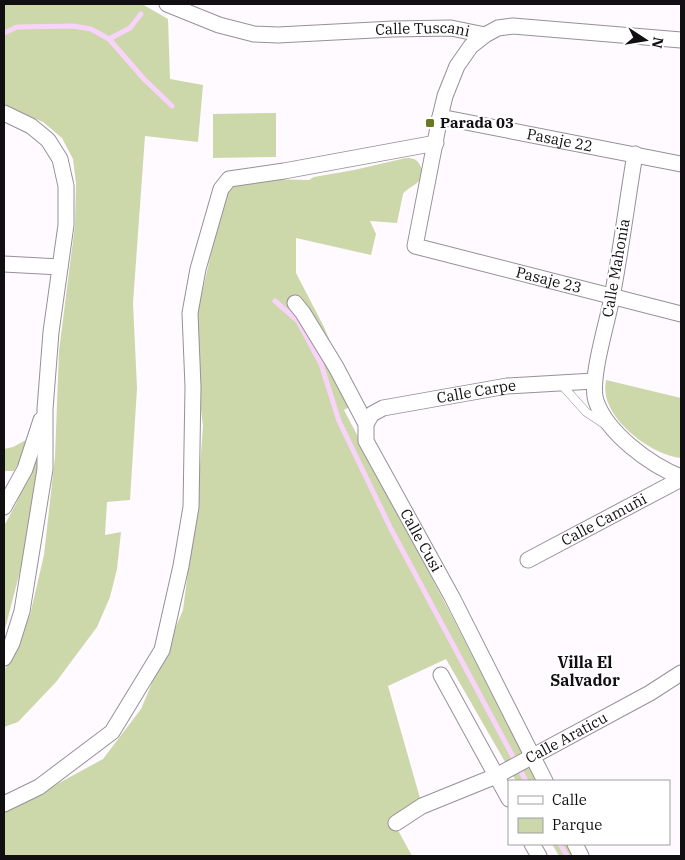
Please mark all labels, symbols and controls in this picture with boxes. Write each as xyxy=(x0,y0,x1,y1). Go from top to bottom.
north arrow xyxy=(620,15,670,65)
street label: Calle Tuscani xyxy=(375,17,472,41)
text: N xyxy=(648,35,668,50)
place label: Parada 03 xyxy=(440,113,514,132)
marker: Parada 03 xyxy=(424,117,436,129)
street label: Pasaje 22 xyxy=(525,124,595,156)
street label: Calle Mahonia xyxy=(597,217,634,319)
street label: Pasaje 23 xyxy=(514,262,584,297)
street label: Calle Carpe xyxy=(435,376,516,407)
street label: Calle Camuñi xyxy=(558,489,650,550)
street label: Calle Cusi xyxy=(396,505,446,575)
district label: Villa El Salvador xyxy=(550,652,620,690)
street label: Calle Araticu xyxy=(522,708,611,767)
legend xyxy=(508,780,670,845)
text: Calle xyxy=(552,790,587,809)
text: Parque xyxy=(552,815,602,834)

